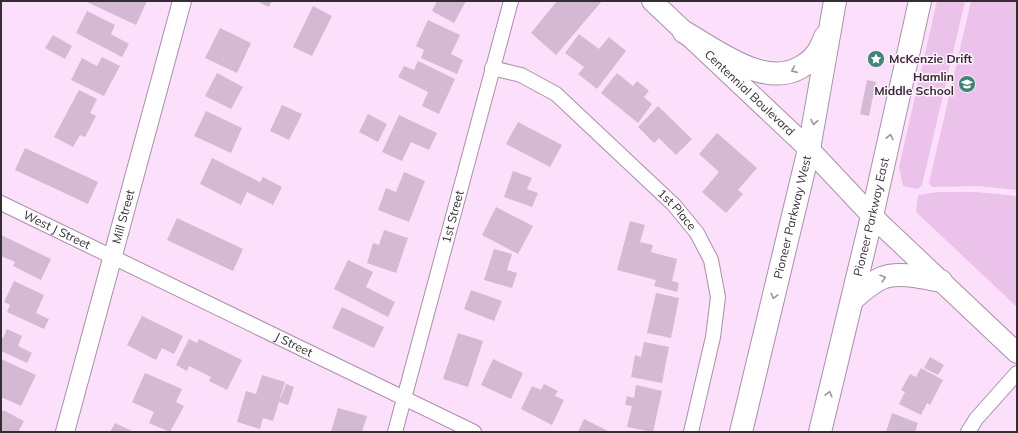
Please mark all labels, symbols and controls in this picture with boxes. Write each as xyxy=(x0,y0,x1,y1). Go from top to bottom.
street label: Centennial Boulevard xyxy=(702,46,798,139)
place icon: McKenzie Drift xyxy=(866,49,886,69)
place label: McKenzie Drift xyxy=(889,51,973,66)
one-way arrow xyxy=(791,66,798,74)
place label: Hamlin Middle School xyxy=(874,69,954,98)
school or university icon: Hamlin Middle School xyxy=(957,74,977,94)
one-way arrow xyxy=(811,119,819,125)
one-way arrow xyxy=(885,134,893,140)
street label: Pioneer Parkway West xyxy=(770,154,814,280)
street label: Pioneer Parkway East xyxy=(850,156,892,278)
street label: 1st Place xyxy=(655,185,700,233)
street label: Mill Street xyxy=(108,188,137,245)
street label: 1st Street xyxy=(438,189,467,244)
street label: West J Street xyxy=(21,207,93,252)
one-way arrow xyxy=(879,275,886,283)
one-way arrow xyxy=(770,292,779,299)
street label: J Street xyxy=(272,329,315,360)
one-way arrow xyxy=(824,391,833,398)

